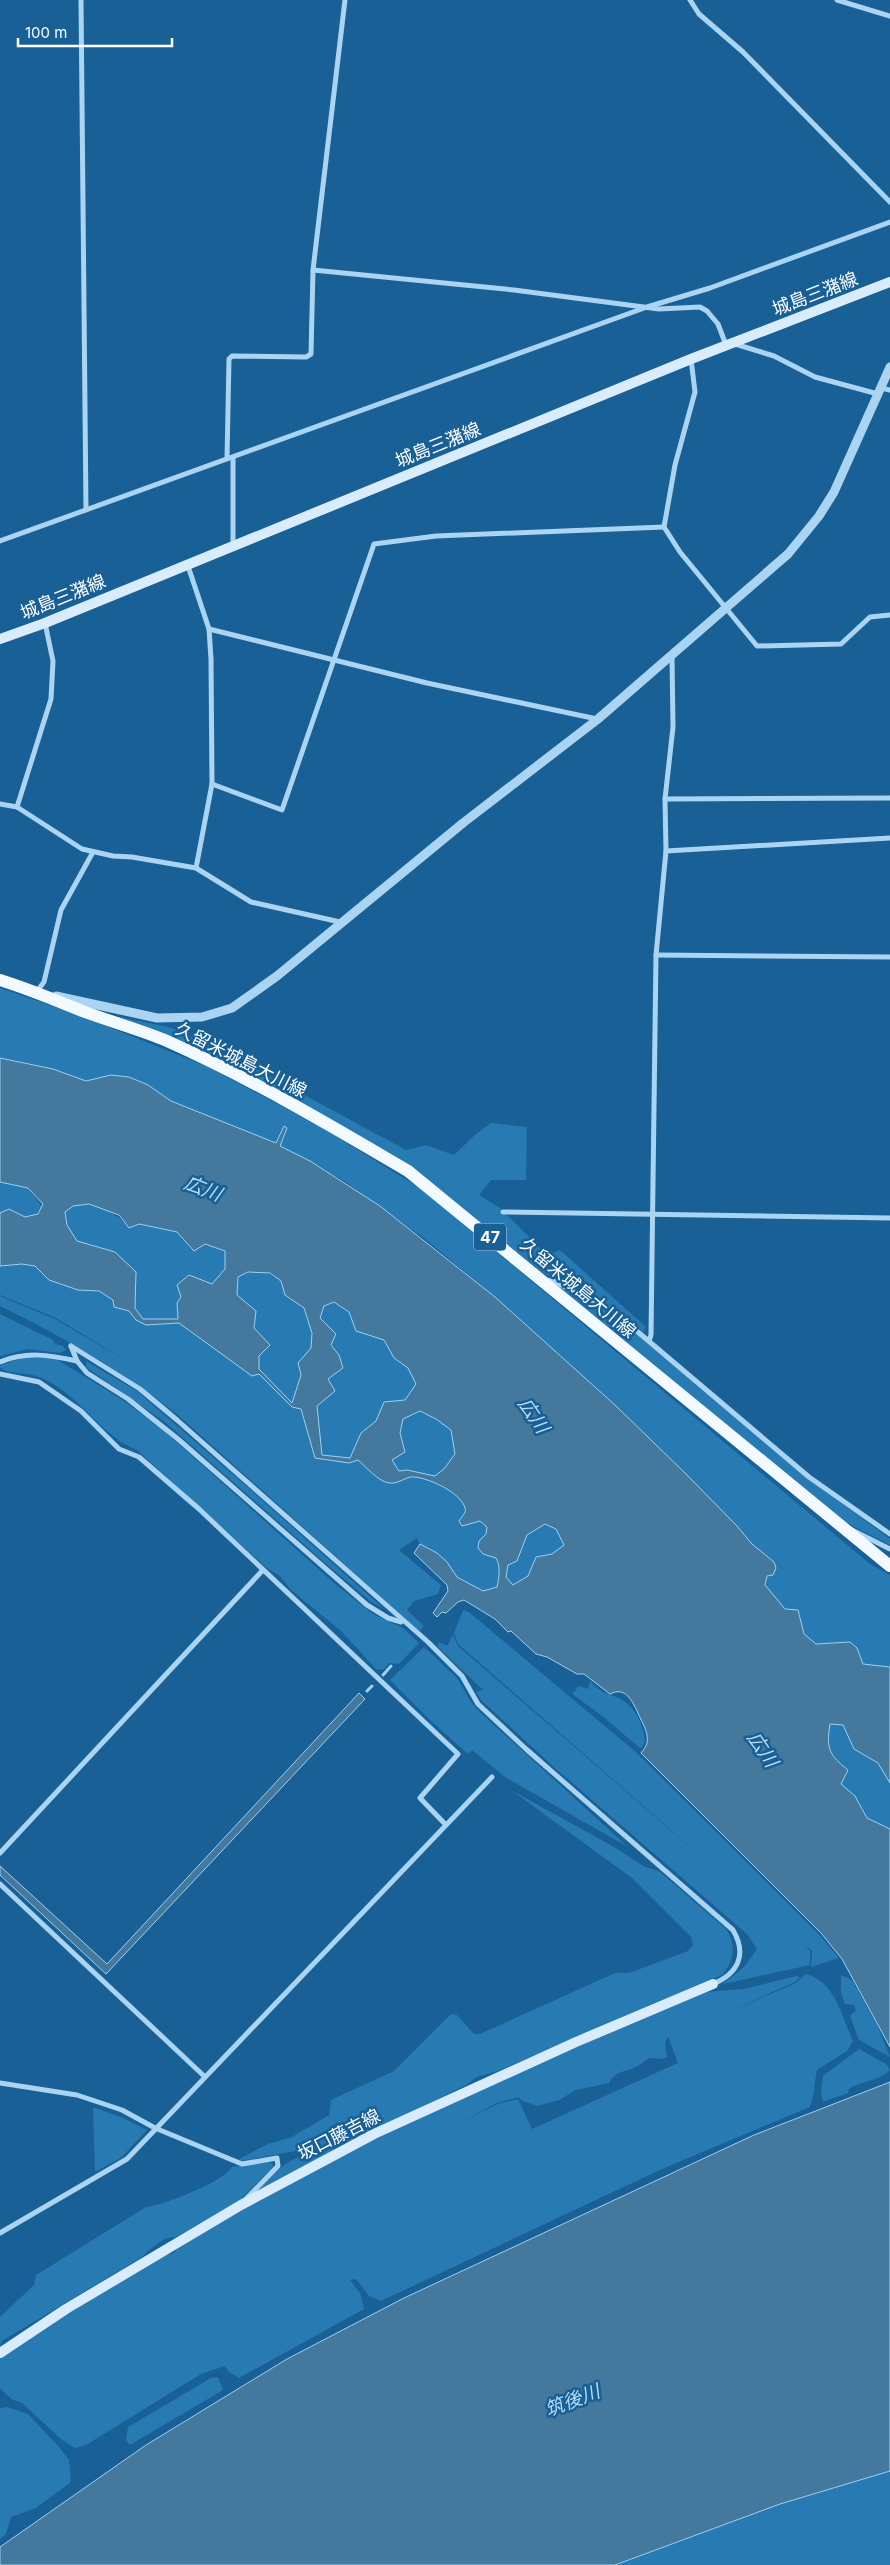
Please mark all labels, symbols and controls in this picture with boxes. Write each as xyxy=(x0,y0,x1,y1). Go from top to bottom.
scale bar xyxy=(18,15,171,47)
text: 100 m xyxy=(25,23,67,42)
street label: 城島三潴線 xyxy=(769,268,861,319)
street label: 城島三潴線 xyxy=(392,418,483,471)
street label: 城島三潴線 xyxy=(17,570,108,623)
street label: 久留米城島大川線 xyxy=(172,1018,310,1102)
water label: 広川 xyxy=(181,1171,227,1207)
road number: 47 xyxy=(474,1224,506,1250)
street label: 久留米城島大川線 xyxy=(516,1233,640,1342)
water label: 広川 xyxy=(513,1393,555,1439)
water label: 広川 xyxy=(742,1727,784,1773)
street label: 坂口藤吉線 xyxy=(294,2105,384,2164)
water label: 筑後川 xyxy=(541,2379,605,2421)

